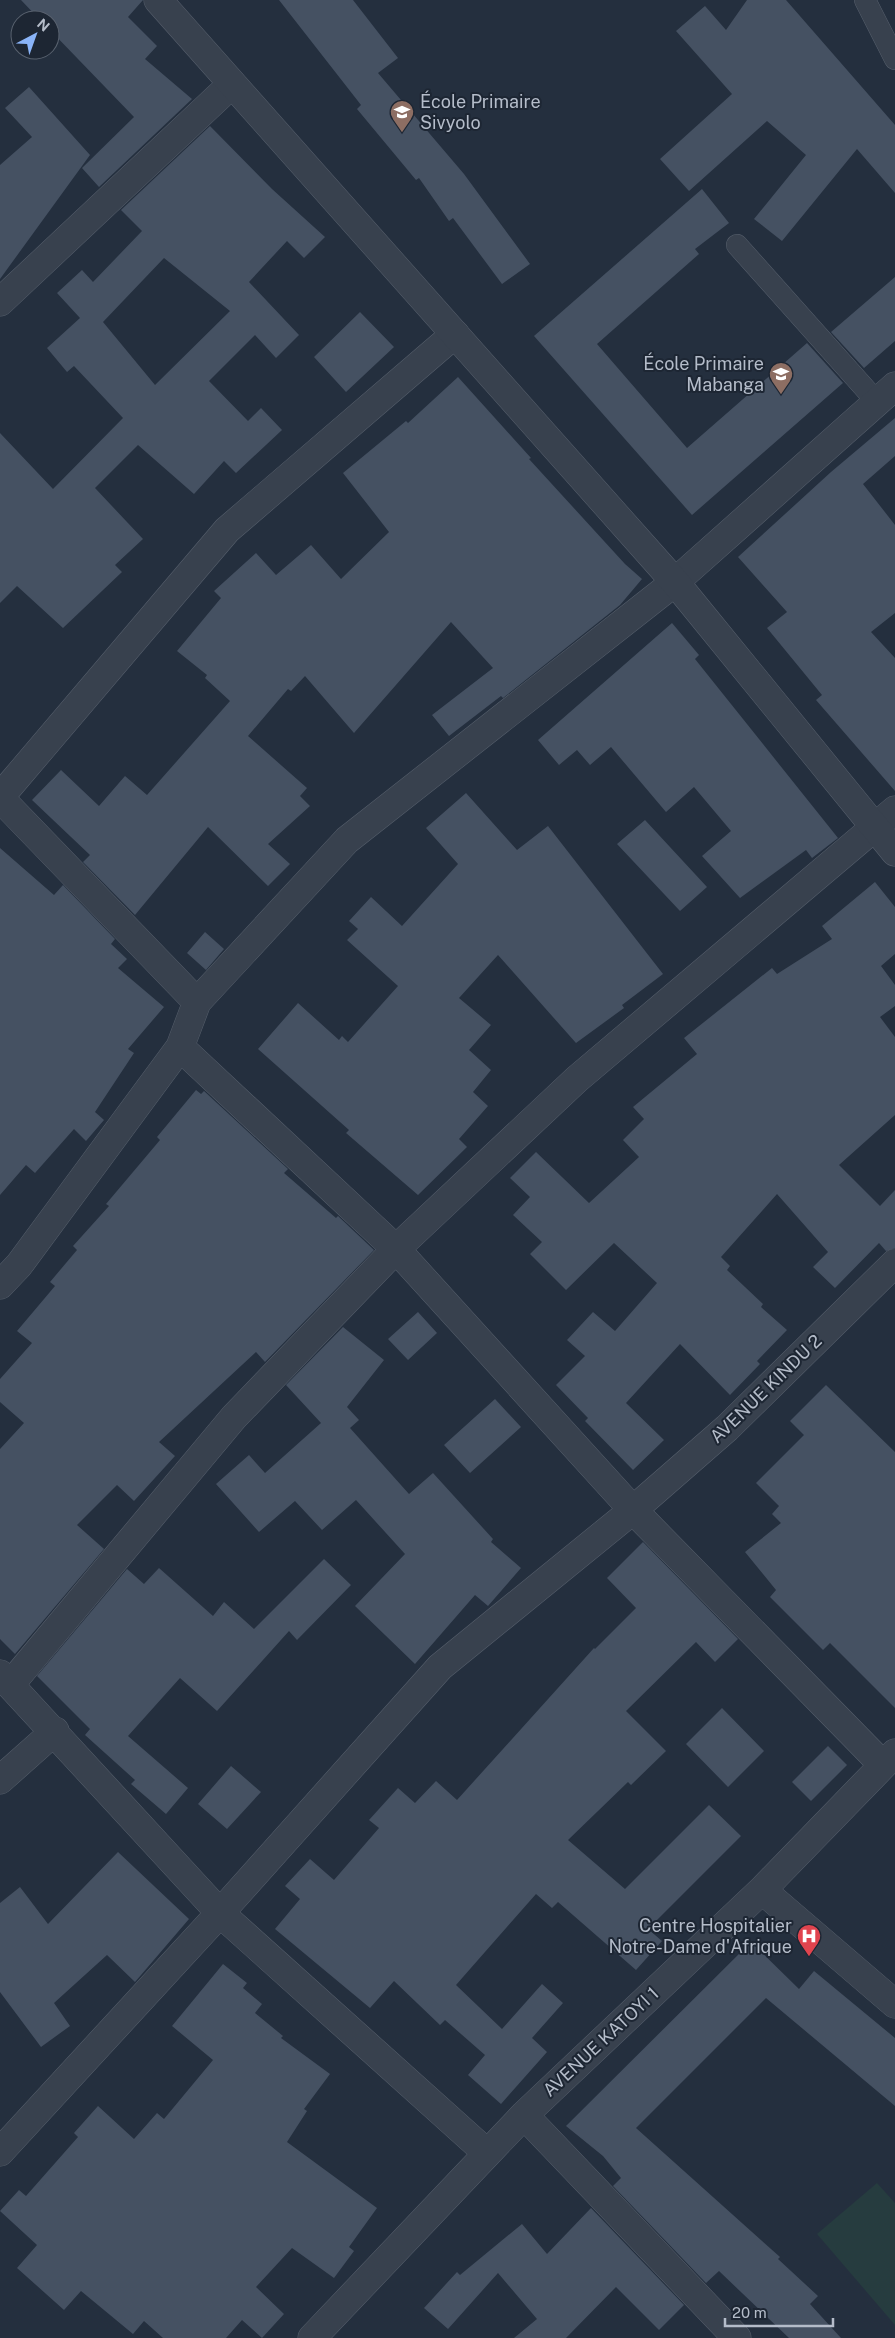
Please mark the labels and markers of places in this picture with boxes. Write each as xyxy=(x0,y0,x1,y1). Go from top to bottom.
place label: École Primaire Sivyolo xyxy=(420,90,541,133)
school or university icon: École Primaire Sivyolo xyxy=(389,99,415,133)
place label: École Primaire Mabanga xyxy=(643,352,764,395)
school or university icon: École Primaire Mabanga xyxy=(768,361,794,395)
place label: Centre Hospitalier Notre-Dame d'Afrique xyxy=(609,1915,792,1957)
hospital icon: Centre Hospitalier Notre-Dame d'Afrique xyxy=(796,1923,822,1957)

